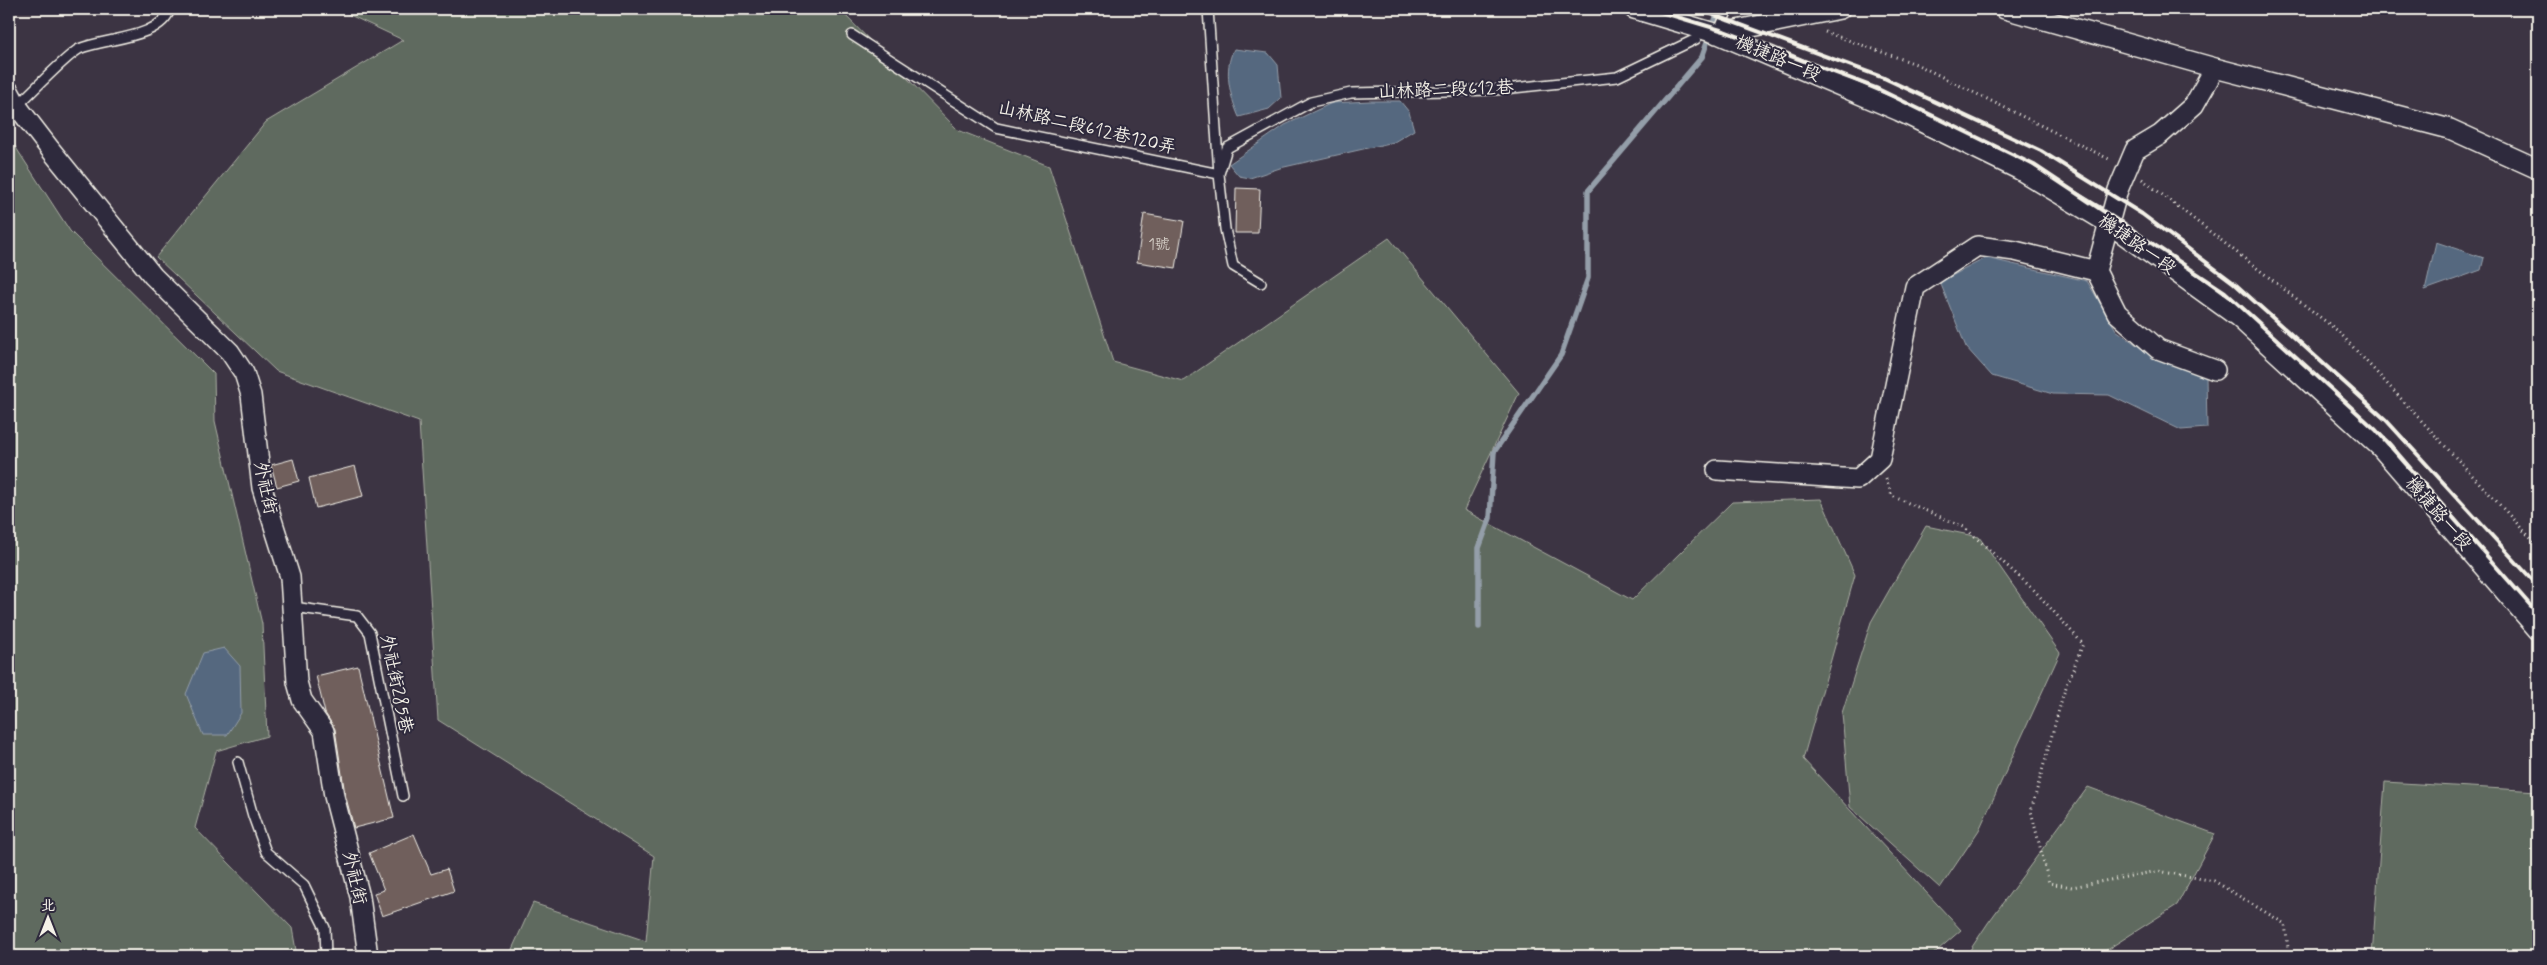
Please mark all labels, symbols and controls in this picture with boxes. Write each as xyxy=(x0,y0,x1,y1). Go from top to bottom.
street label: 機捷路一段 xyxy=(1732,30,1824,88)
street label: 山林路二段612巷 xyxy=(1378,76,1514,104)
street label: 山林路二段612巷120弄 xyxy=(996,96,1178,160)
street label: 機捷路一段 xyxy=(2093,209,2181,281)
house number: 1號 xyxy=(1148,235,1170,255)
street label: 外社街 xyxy=(248,459,282,517)
street label: 機捷路一段 xyxy=(2399,472,2477,556)
street label: 外社街285巷 xyxy=(374,632,418,736)
street label: 外社街 xyxy=(336,849,372,907)
north arrow xyxy=(22,892,72,942)
text: 北 xyxy=(41,897,55,915)

